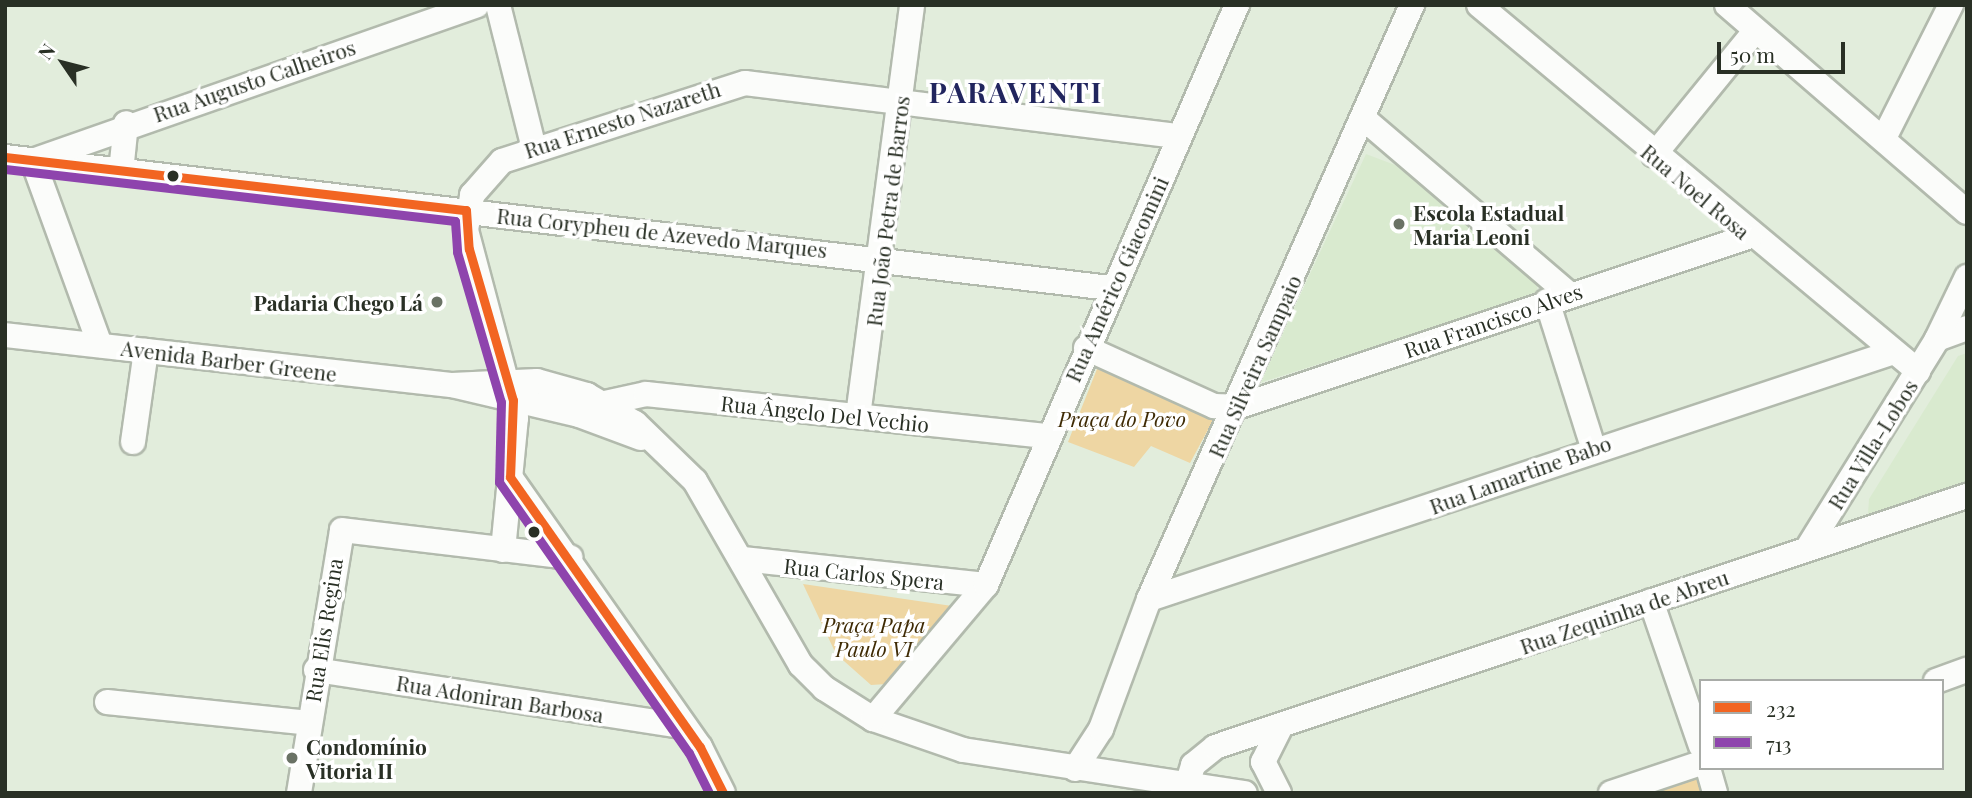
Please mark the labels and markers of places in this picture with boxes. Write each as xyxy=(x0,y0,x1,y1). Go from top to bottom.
unlabelled marker xyxy=(166,169,180,183)
place label: Escola Estadual Maria Leoni xyxy=(1413,199,1564,249)
marker: Escola Estadual Maria Leoni xyxy=(1391,216,1407,232)
place label: Padaria Chego Lá xyxy=(253,289,423,315)
marker: Padaria Chego Lá xyxy=(429,294,445,310)
unlabelled marker xyxy=(527,525,541,539)
place label: Condomínio Vitoria II xyxy=(306,733,427,783)
marker: Condomínio Vitoria II xyxy=(284,750,300,766)

